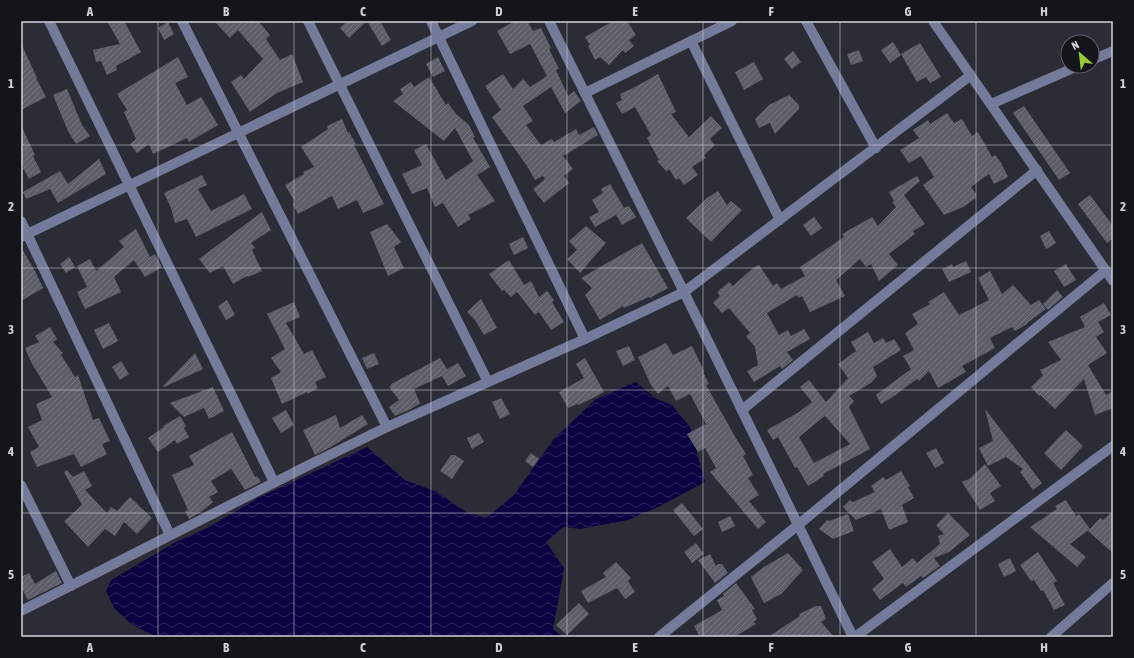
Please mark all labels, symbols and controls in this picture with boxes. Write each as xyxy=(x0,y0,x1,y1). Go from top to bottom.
text: A xyxy=(86,4,94,19)
text: B xyxy=(223,4,230,19)
text: C xyxy=(360,4,366,19)
text: D xyxy=(495,4,503,19)
text: E xyxy=(632,4,638,19)
text: F xyxy=(768,4,774,19)
text: G xyxy=(905,4,912,19)
text: H xyxy=(1040,4,1048,19)
north arrow xyxy=(1060,34,1100,74)
text: N xyxy=(1070,38,1081,52)
text: 1 xyxy=(8,76,14,91)
text: 1 xyxy=(1120,76,1126,91)
text: 2 xyxy=(8,199,14,214)
text: 2 xyxy=(1120,199,1126,214)
text: 3 xyxy=(8,322,14,337)
text: 3 xyxy=(1120,322,1126,337)
text: 4 xyxy=(7,444,14,459)
text: 4 xyxy=(1119,444,1126,459)
text: 5 xyxy=(8,567,14,582)
text: 5 xyxy=(1120,567,1126,582)
text: A xyxy=(86,640,94,655)
text: B xyxy=(223,640,230,655)
text: C xyxy=(360,640,366,655)
text: D xyxy=(495,640,503,655)
text: E xyxy=(632,640,638,655)
text: F xyxy=(768,640,774,655)
text: G xyxy=(905,640,912,655)
text: H xyxy=(1040,640,1048,655)

